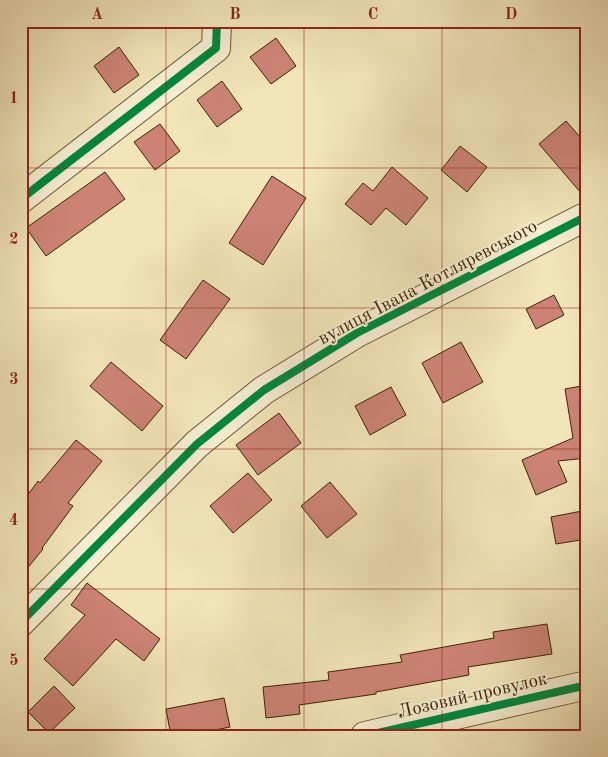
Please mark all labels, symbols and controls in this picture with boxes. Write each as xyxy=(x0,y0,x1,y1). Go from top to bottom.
text: A xyxy=(91,7,103,23)
text: B xyxy=(229,7,241,23)
text: C xyxy=(368,7,378,23)
text: D xyxy=(505,7,517,23)
text: 1 xyxy=(9,91,19,107)
street label: вулиця Івана Котляревського xyxy=(315,217,541,349)
text: 2 xyxy=(9,232,19,248)
text: 3 xyxy=(9,372,19,388)
text: 4 xyxy=(9,513,19,529)
text: 5 xyxy=(9,653,19,669)
street label: Лозовий провулок xyxy=(396,670,550,723)

